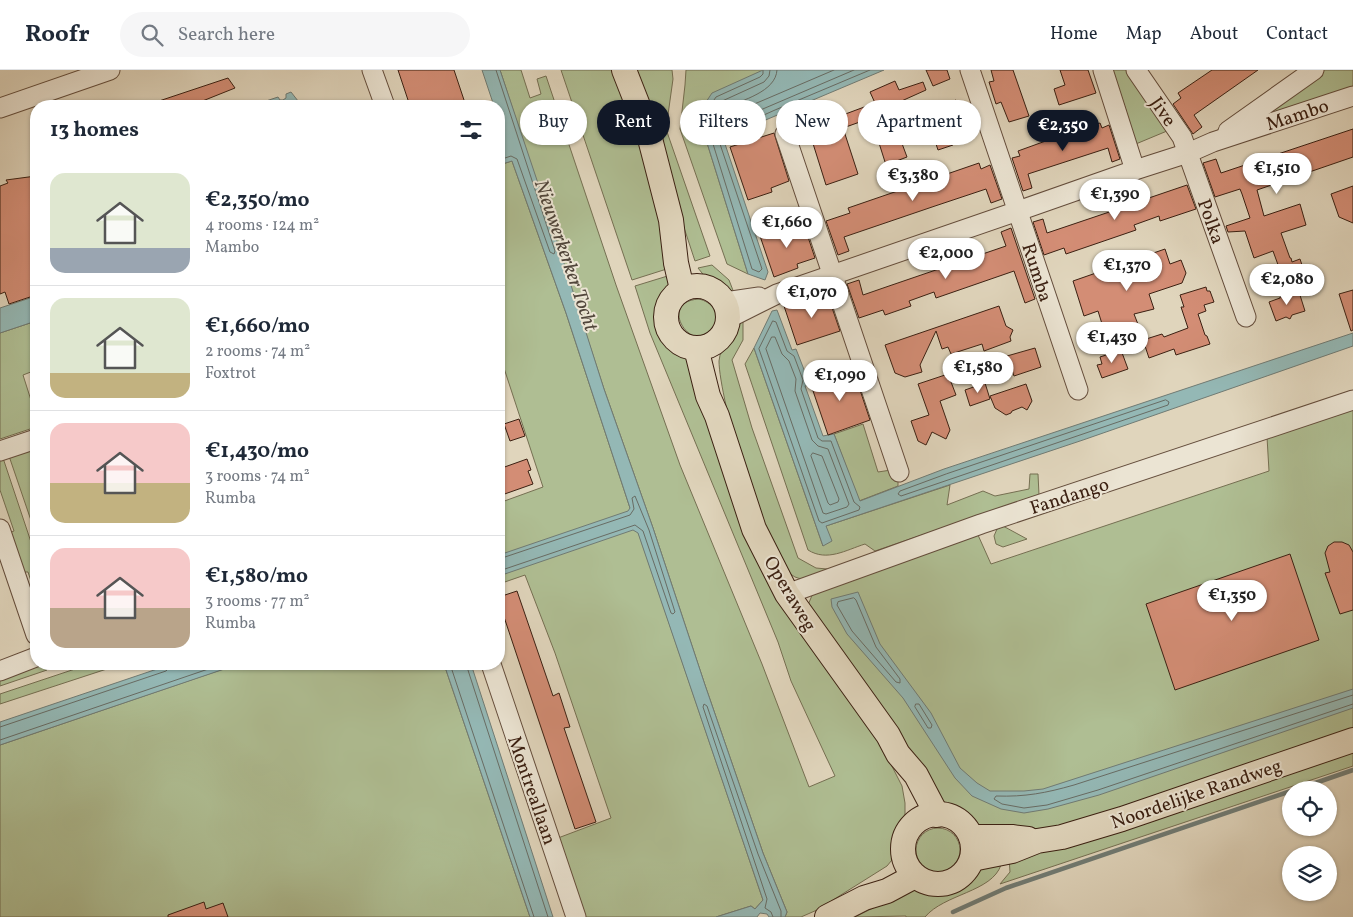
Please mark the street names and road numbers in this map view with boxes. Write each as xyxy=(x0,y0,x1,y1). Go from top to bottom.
street label: Jive xyxy=(1143,92,1182,132)
street label: Mambo xyxy=(1263,94,1332,138)
street label: Polka xyxy=(1190,196,1230,248)
street label: Rumba xyxy=(1014,240,1058,305)
street label: Fandango xyxy=(1027,472,1113,522)
street label: Operaweg xyxy=(757,551,822,637)
street label: Montreallaan xyxy=(500,733,562,849)
street label: Noordelijke Randweg xyxy=(1108,753,1286,836)

